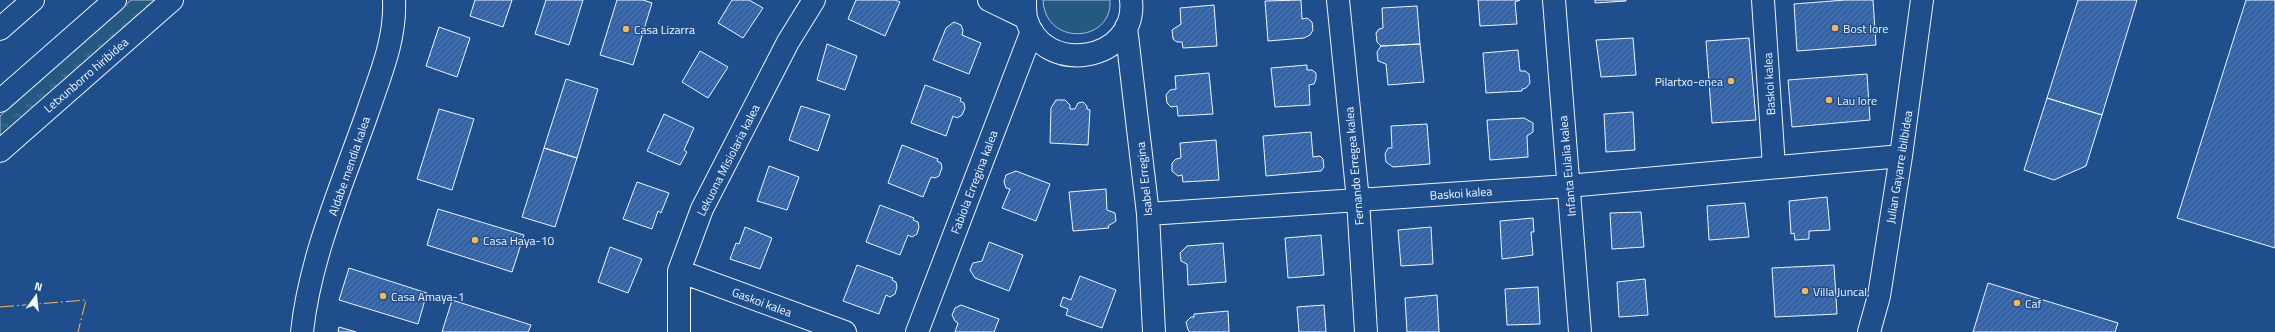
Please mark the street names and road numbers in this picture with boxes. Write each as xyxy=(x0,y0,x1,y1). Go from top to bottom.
street label: Letxunborro hiribidea xyxy=(39,33,133,117)
street label: Baskoi kalea xyxy=(1758,52,1780,116)
street label: Lekuona Misiolaria kalea xyxy=(692,101,764,219)
street label: Fernando Erregea kalea xyxy=(1339,106,1369,226)
street label: Julian Gayarre ibilbidea xyxy=(1881,109,1917,225)
street label: Aldabe mendia kalea xyxy=(323,114,375,218)
street label: Infanta Eulalia kalea xyxy=(1553,115,1581,217)
street label: Fabiola Erregina kalea xyxy=(945,127,1003,237)
street label: Isabel Erregina xyxy=(1131,141,1157,217)
street label: Baskoi kalea xyxy=(1429,181,1493,205)
street label: Gaskoi kalea xyxy=(729,282,795,322)

